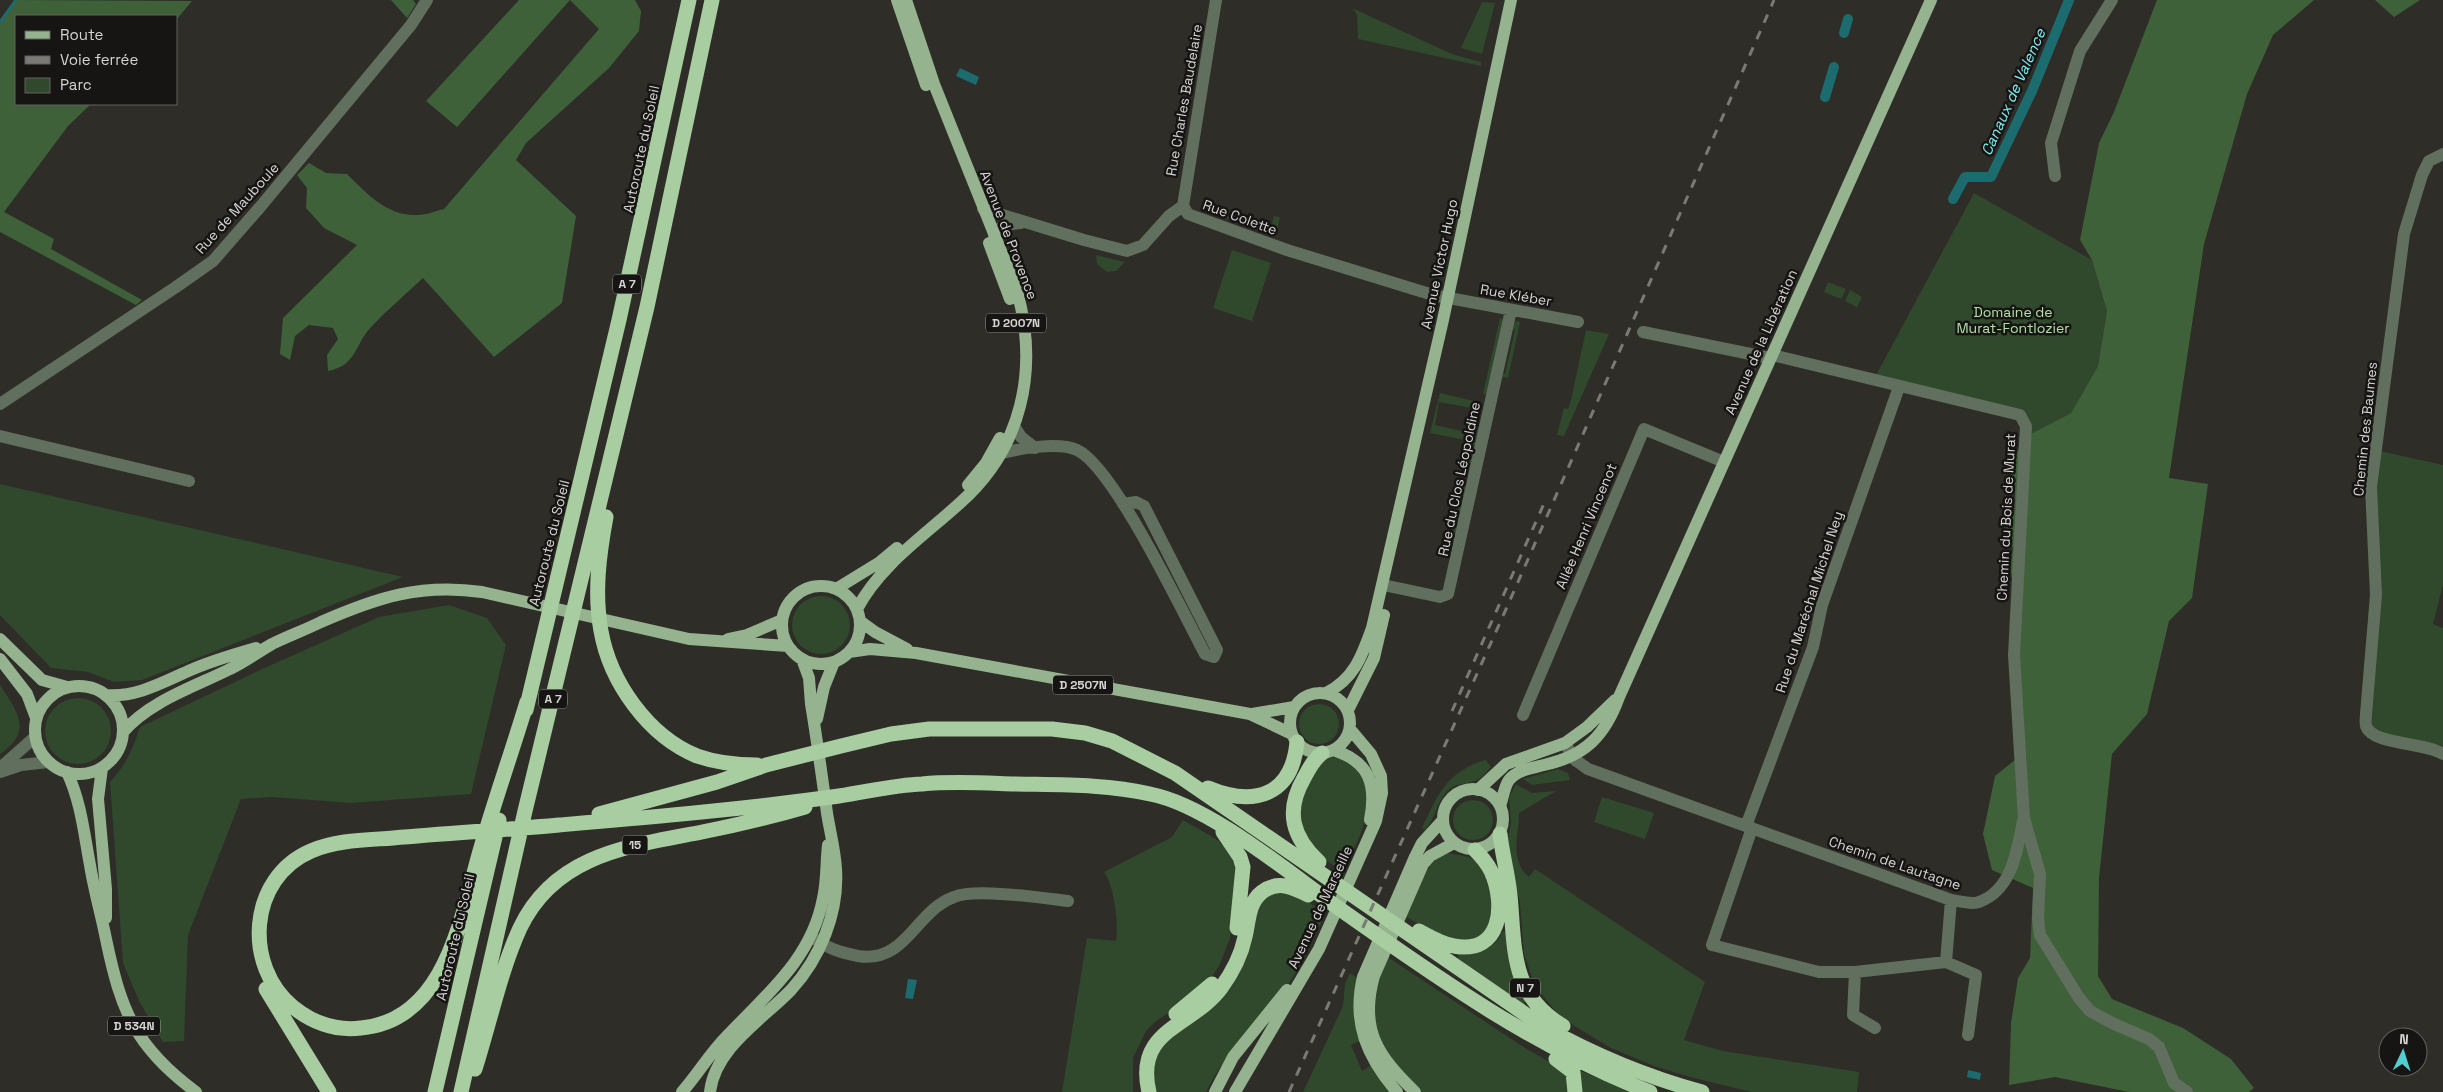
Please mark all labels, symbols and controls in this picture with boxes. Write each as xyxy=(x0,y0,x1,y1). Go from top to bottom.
legend xyxy=(15,15,178,105)
street label: Rue Charles Baudelaire xyxy=(1162,23,1206,177)
text: Route xyxy=(60,25,104,44)
water label: Canaux de Valence xyxy=(1976,25,2050,158)
text: Voie ferrée xyxy=(60,50,138,69)
text: Parc xyxy=(60,75,92,94)
street label: Autoroute du Soleil xyxy=(619,84,663,214)
street label: Rue de Mauboule xyxy=(191,159,283,257)
street label: Avenue de Provence xyxy=(976,168,1042,302)
street label: Rue Colette xyxy=(1200,195,1280,239)
street label: Avenue Victor Hugo xyxy=(1416,197,1462,331)
street label: Avenue de la Libération xyxy=(1721,267,1801,417)
road number: A 7 xyxy=(613,274,641,294)
street label: Rue Kléber xyxy=(1479,280,1553,310)
park label: Domaine de Murat-Fontlozier xyxy=(1957,303,2069,337)
road number: D 2007N xyxy=(986,314,1046,332)
street label: Chemin des Baumes xyxy=(2349,361,2381,497)
street label: Rue du Clos Léopoldine xyxy=(1434,400,1484,558)
street label: Chemin du Bois de Murat xyxy=(1993,433,2019,601)
street label: Allée Henri Vincenot xyxy=(1551,460,1621,592)
street label: Autoroute du Soleil xyxy=(525,478,573,608)
street label: Rue du Maréchal Michel Ney xyxy=(1771,509,1847,695)
road number: D 2507N xyxy=(1053,676,1113,694)
road number: A 7 xyxy=(539,690,567,709)
street label: Chemin de Lautagne xyxy=(1827,832,1963,894)
road number: 15 xyxy=(622,836,648,854)
street label: Avenue de Marseille xyxy=(1284,843,1356,971)
street label: Autoroute du Soleil xyxy=(432,872,478,1002)
road number: N 7 xyxy=(1510,978,1540,998)
road number: D 534N xyxy=(108,1016,160,1036)
north arrow xyxy=(2378,1027,2428,1077)
text: N xyxy=(2399,1030,2409,1048)

